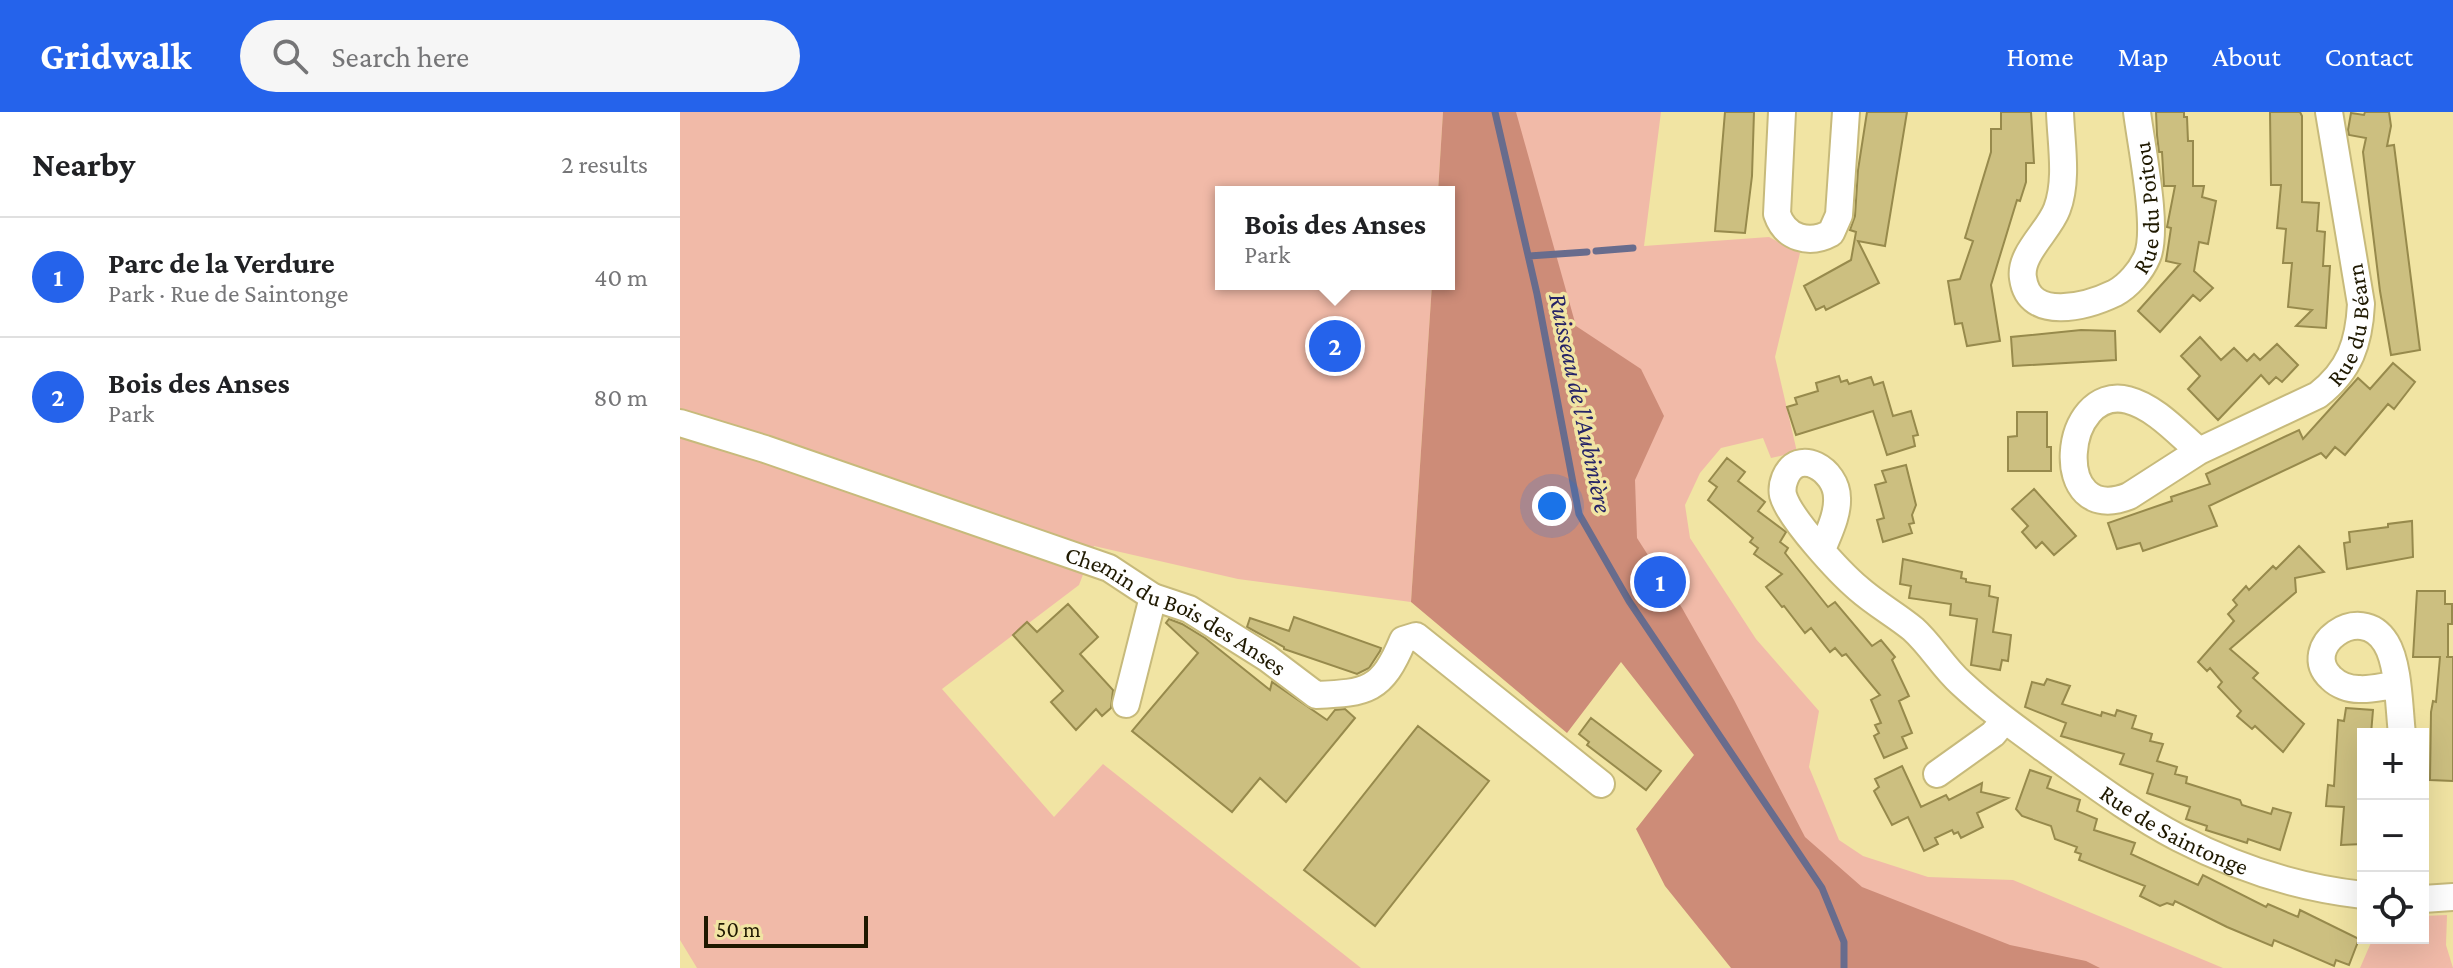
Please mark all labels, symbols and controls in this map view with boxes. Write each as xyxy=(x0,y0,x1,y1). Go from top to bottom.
search box xyxy=(240,20,800,92)
icon: search xyxy=(268,34,312,78)
text: Gridwalk xyxy=(40,35,192,77)
text: Search here xyxy=(332,40,469,73)
text: Home xyxy=(2007,41,2074,72)
text: Map xyxy=(2118,41,2169,72)
text: About xyxy=(2213,41,2281,72)
text: Contact xyxy=(2325,41,2413,72)
street label: Rue du Poitou xyxy=(2127,140,2164,279)
text: Nearby xyxy=(32,146,135,183)
text: 2 results xyxy=(561,150,648,179)
popup xyxy=(1215,186,1455,290)
text: Bois des Anses xyxy=(1244,207,1426,240)
text: Park xyxy=(1244,240,1290,269)
text: Parc de la Verdure xyxy=(108,246,335,279)
street label: Rue du Béarn xyxy=(2321,262,2374,391)
text: 1 xyxy=(53,263,63,292)
text: 40 m xyxy=(594,263,648,292)
text: Park · Rue de Saintonge xyxy=(108,279,348,308)
water label: Ruisseau de l'Aubinière xyxy=(1543,291,1618,516)
pin: 2 xyxy=(1309,316,1361,376)
text: Bois des Anses xyxy=(108,366,290,399)
text: 2 xyxy=(51,383,65,412)
text: 80 m xyxy=(594,383,648,412)
text: Park xyxy=(108,399,154,428)
your location xyxy=(1532,486,1572,526)
street label: Chemin du Bois des Anses xyxy=(1062,540,1292,681)
pin: 1 xyxy=(1634,552,1686,612)
map controls xyxy=(2357,728,2429,944)
button: + xyxy=(2357,728,2429,800)
street label: Rue de Saintonge xyxy=(2095,779,2252,880)
button: − xyxy=(2357,800,2429,872)
button: locate xyxy=(2357,872,2429,944)
scale bar xyxy=(704,912,868,948)
text: 50 m xyxy=(716,917,761,942)

